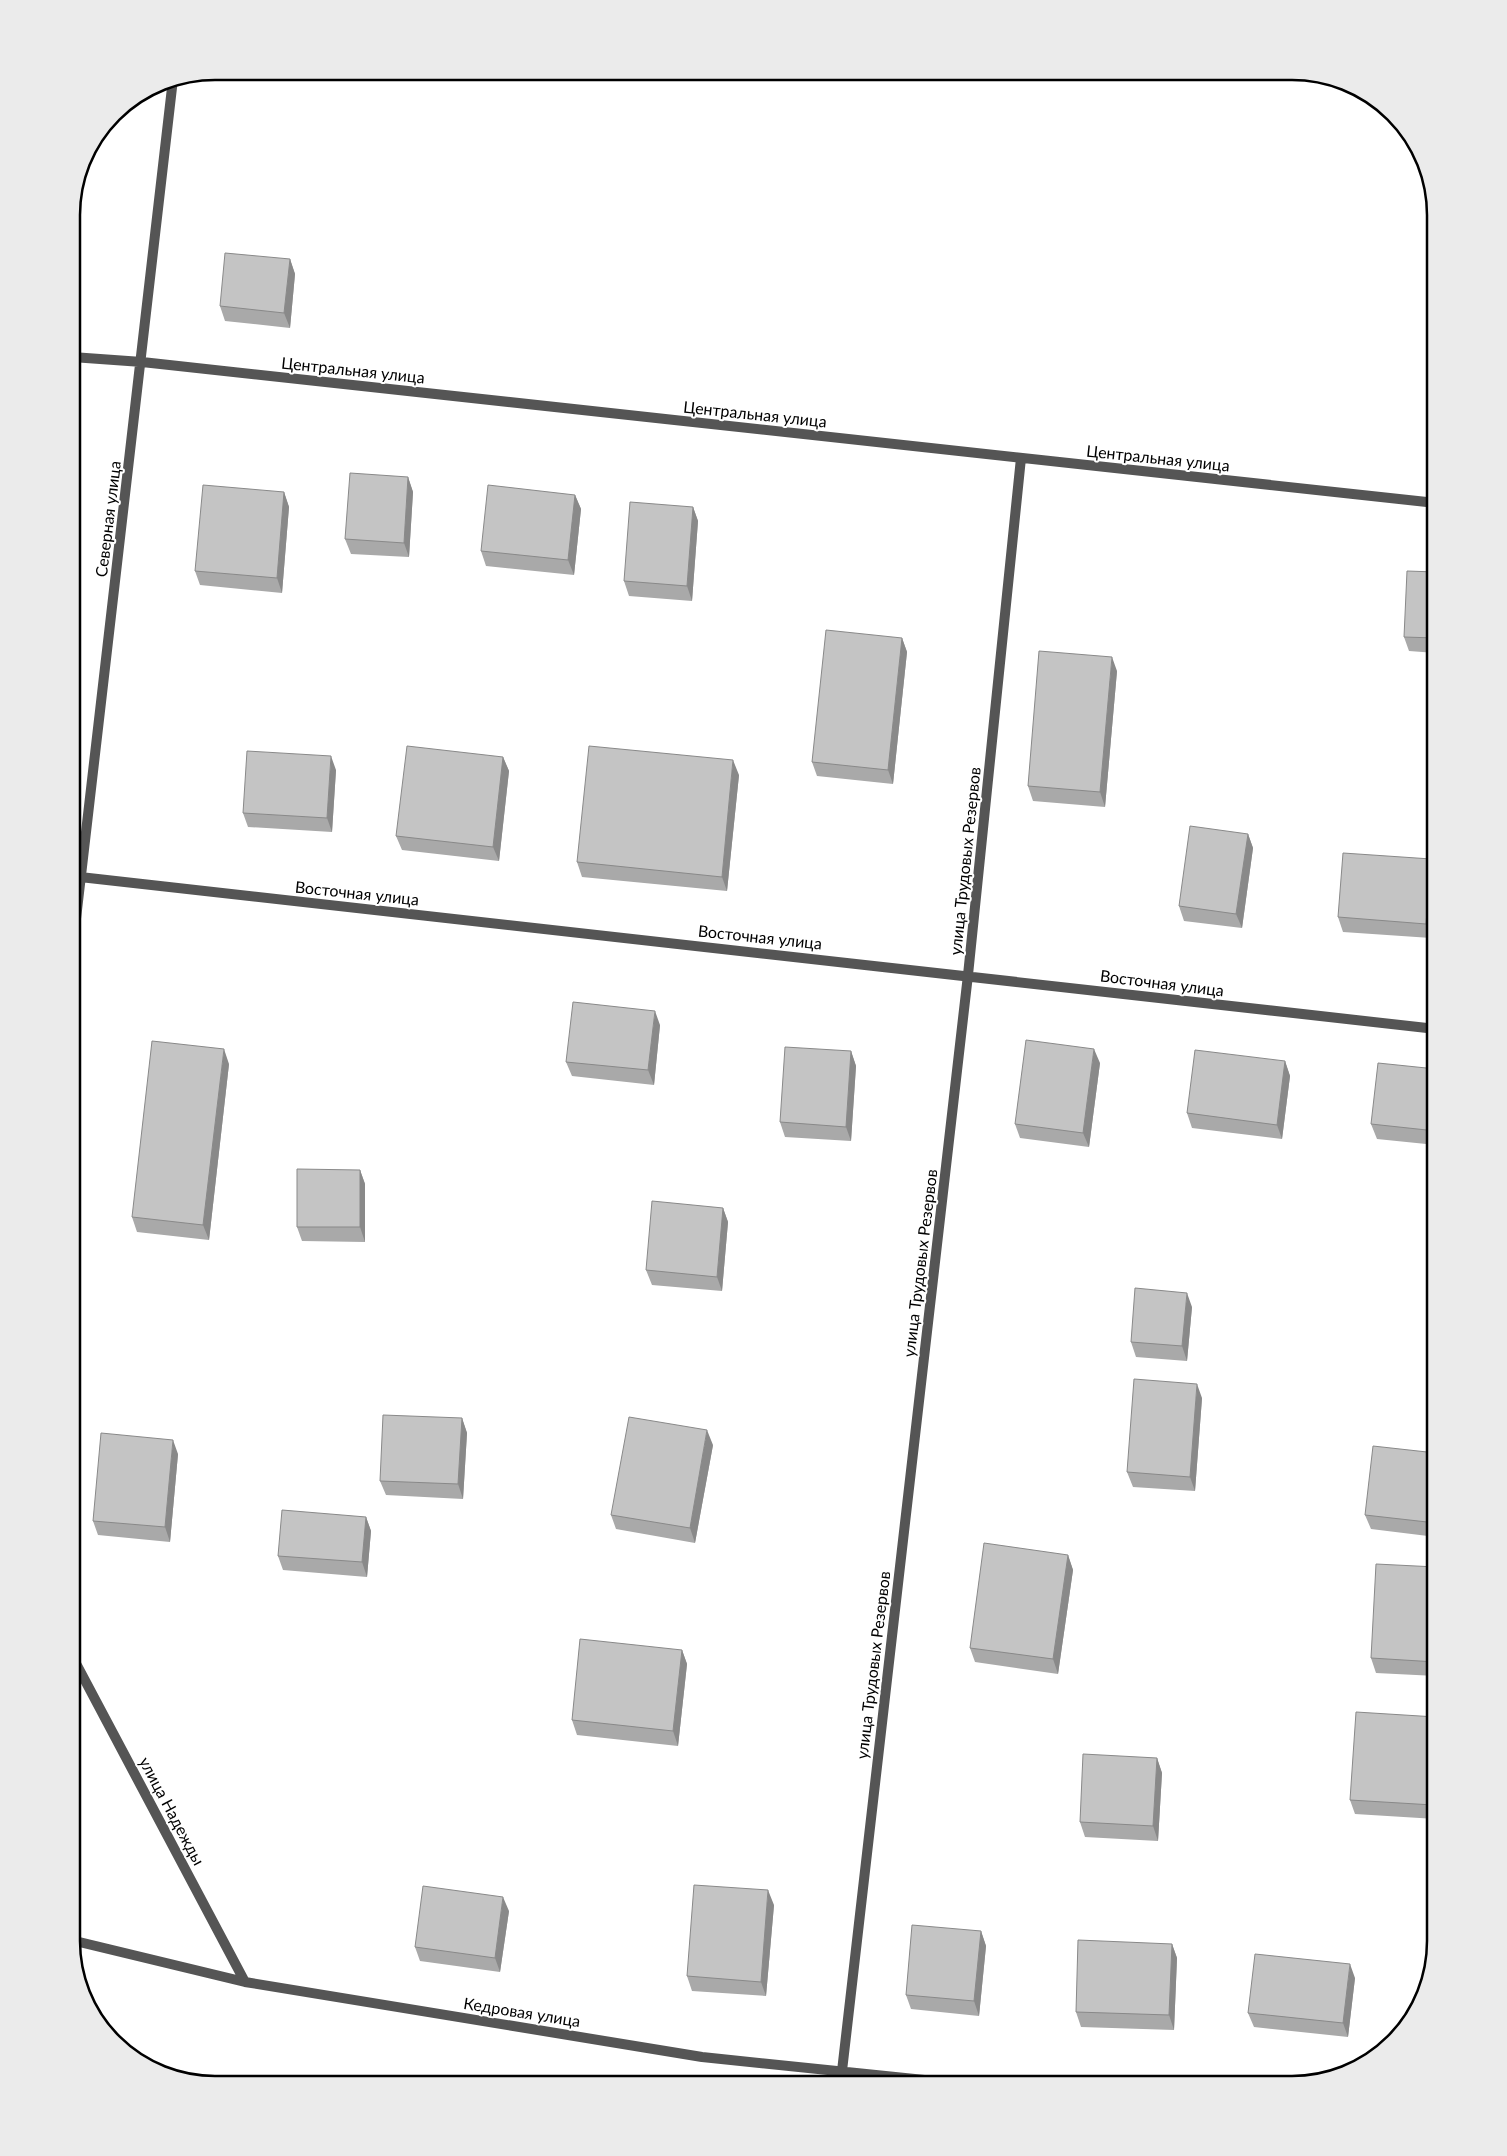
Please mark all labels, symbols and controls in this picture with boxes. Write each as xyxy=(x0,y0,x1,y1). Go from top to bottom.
street label: Центральная улица xyxy=(280,353,426,386)
street label: Центральная улица xyxy=(682,397,828,430)
street label: Центральная улица xyxy=(1085,441,1231,474)
street label: Северная улица xyxy=(91,460,124,578)
street label: улица Трудовых Резервов xyxy=(945,766,984,956)
street label: Восточная улица xyxy=(294,877,420,908)
street label: Восточная улица xyxy=(697,921,823,952)
street label: Восточная улица xyxy=(1099,965,1225,1000)
street label: улица Трудовых Резервов xyxy=(899,1168,940,1358)
street label: улица Трудовых Резервов xyxy=(852,1570,893,1760)
street label: улица Надежды xyxy=(136,1753,209,1868)
street label: Кедровая улица xyxy=(462,1993,582,2030)

